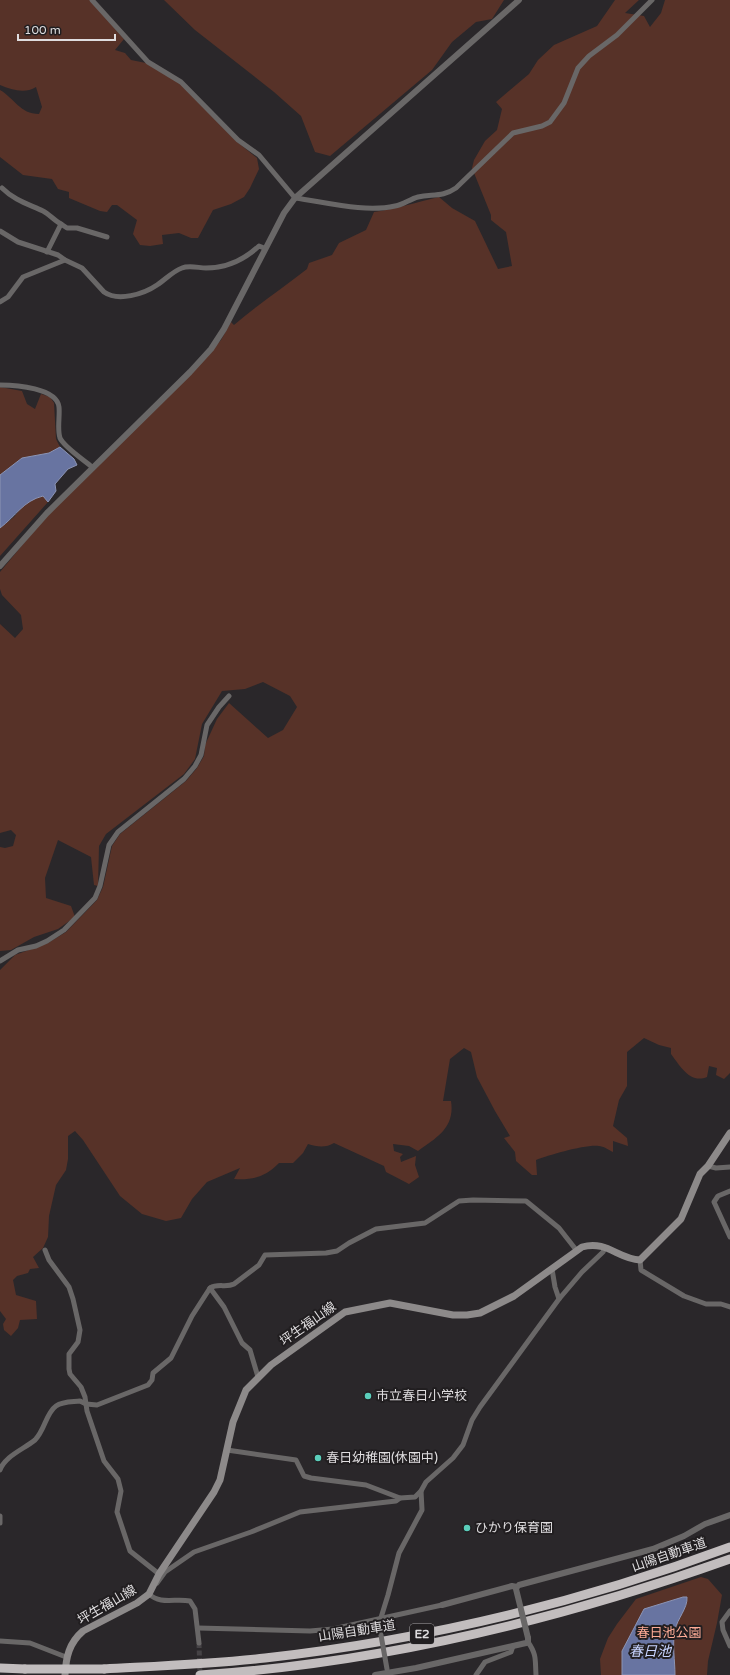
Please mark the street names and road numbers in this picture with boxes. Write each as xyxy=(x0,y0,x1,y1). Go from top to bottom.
street label: 坪生福山線 xyxy=(277,1299,339,1349)
street label: 山陽自動車道 xyxy=(630,1535,708,1575)
street label: 坪生福山線 xyxy=(75,1582,139,1628)
street label: 山陽自動車道 xyxy=(317,1617,397,1645)
road number: E2 xyxy=(410,1624,434,1644)

